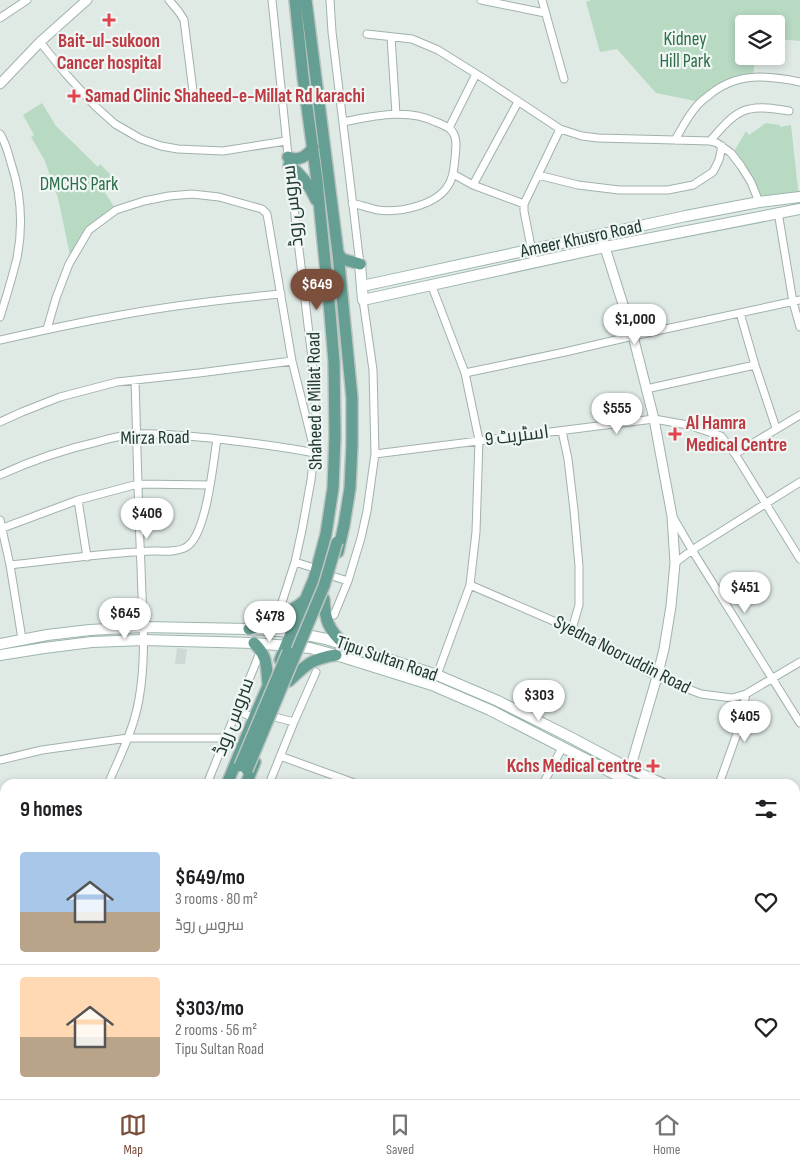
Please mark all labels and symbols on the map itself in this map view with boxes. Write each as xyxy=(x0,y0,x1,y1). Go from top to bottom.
marker: Bait-ul-sukoon Cancer hospital xyxy=(102,13,116,27)
park label: Kidney Hill Park xyxy=(659,28,711,73)
place label: Bait-ul-sukoon Cancer hospital xyxy=(57,30,161,75)
place label: Samad Clinic Shaheed-e-Millat Rd karachi xyxy=(85,85,365,108)
marker: Samad Clinic Shaheed-e-Millat Rd karachi xyxy=(67,89,81,103)
street label: سروس روڈ xyxy=(277,164,309,248)
park label: DMCHS Park xyxy=(40,173,119,196)
street label: Ameer Khusro Road xyxy=(517,215,644,263)
pin: $649 xyxy=(287,268,347,311)
pin: $1,000 xyxy=(594,304,676,346)
street label: Shaheed e Millat Road xyxy=(302,332,328,470)
pin: $555 xyxy=(587,392,647,435)
place label: Al Hamra Medical Centre xyxy=(685,412,787,457)
street label: اسٹریٹ 9 xyxy=(484,421,550,451)
street label: Mirza Road xyxy=(120,426,190,450)
marker: Al Hamra Medical Centre xyxy=(668,427,682,441)
pin: $406 xyxy=(117,498,177,540)
pin: $451 xyxy=(715,572,775,614)
pin: $645 xyxy=(95,598,155,640)
pin: $478 xyxy=(240,600,300,643)
street label: Syedna Nooruddin Road xyxy=(550,611,694,699)
street label: Tipu Sultan Road xyxy=(333,631,441,687)
street label: سروس روڈ xyxy=(209,675,259,759)
pin: $303 xyxy=(509,680,569,722)
pin: $405 xyxy=(715,700,775,743)
place label: Kchs Medical centre xyxy=(507,755,642,778)
marker: Kchs Medical centre xyxy=(646,759,660,773)

